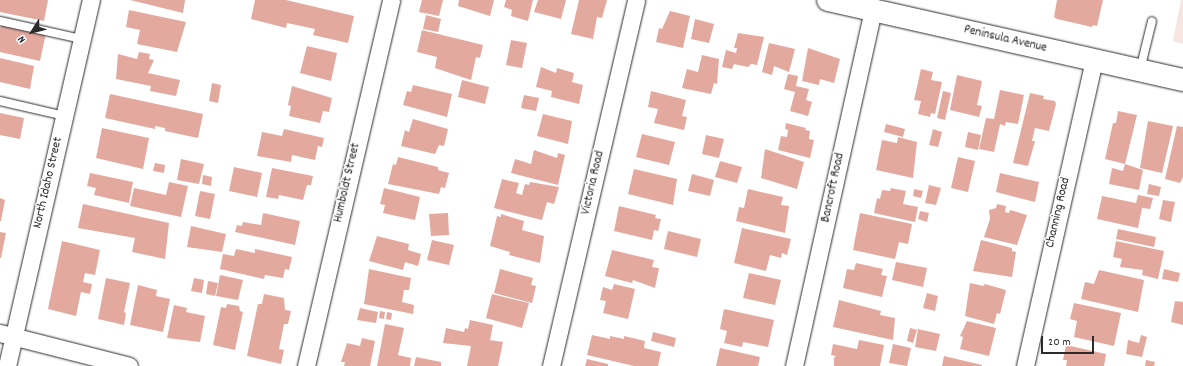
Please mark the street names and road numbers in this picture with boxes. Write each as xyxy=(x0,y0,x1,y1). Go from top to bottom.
street label: Peninsula Avenue xyxy=(962,23,1048,57)
street label: North Idaho Street xyxy=(31,136,67,230)
street label: Humboldt Street xyxy=(331,142,365,224)
street label: Victoria Road xyxy=(579,150,609,216)
street label: Bancroft Road xyxy=(819,152,849,224)
street label: Channing Road xyxy=(1043,176,1075,250)

